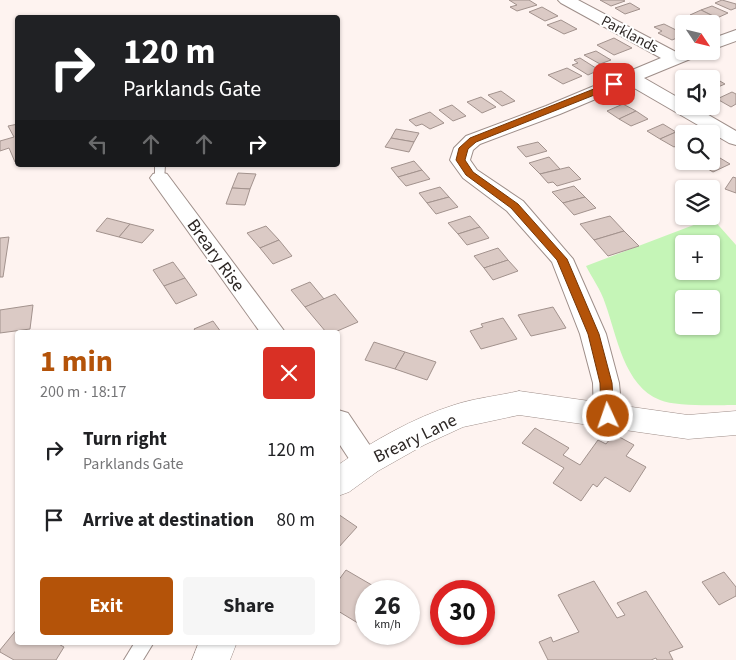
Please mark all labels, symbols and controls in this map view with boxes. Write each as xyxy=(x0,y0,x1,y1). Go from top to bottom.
street label: Parklands xyxy=(597,11,662,58)
north arrow xyxy=(675,15,720,60)
map controls xyxy=(675,15,720,335)
text: 120 m xyxy=(123,27,215,77)
icon: right xyxy=(40,35,105,100)
pin xyxy=(593,63,635,105)
icon: arrive xyxy=(600,70,628,98)
button: sound xyxy=(675,70,720,115)
text: Parklands Gate xyxy=(123,73,261,105)
button: search xyxy=(675,125,720,170)
icon: left xyxy=(84,130,112,158)
icon: ahead xyxy=(137,130,165,158)
icon: ahead xyxy=(190,130,218,158)
icon: right xyxy=(243,130,271,158)
button: layers xyxy=(675,180,720,225)
street label: Breary Rise xyxy=(181,214,251,297)
button: + xyxy=(675,235,720,280)
button: − xyxy=(675,290,720,335)
text: 1 min xyxy=(40,340,113,383)
button: close xyxy=(263,347,315,399)
text: 200 m · 18:17 xyxy=(40,381,127,403)
position arrow xyxy=(581,389,633,441)
street label: Breary Lane xyxy=(369,408,461,469)
text: Turn right xyxy=(83,426,167,453)
icon: right xyxy=(40,436,68,464)
text: 120 m xyxy=(267,437,315,464)
text: Parklands Gate xyxy=(83,453,183,475)
icon: arrive xyxy=(40,506,68,534)
text: Arrive at destination xyxy=(83,507,254,534)
text: 80 m xyxy=(277,507,315,534)
button: Exit xyxy=(40,577,173,635)
button: Share xyxy=(183,577,315,635)
speed limit sign: 30 xyxy=(430,580,495,645)
text: 26 xyxy=(374,588,401,624)
text: km/h xyxy=(374,616,401,633)

